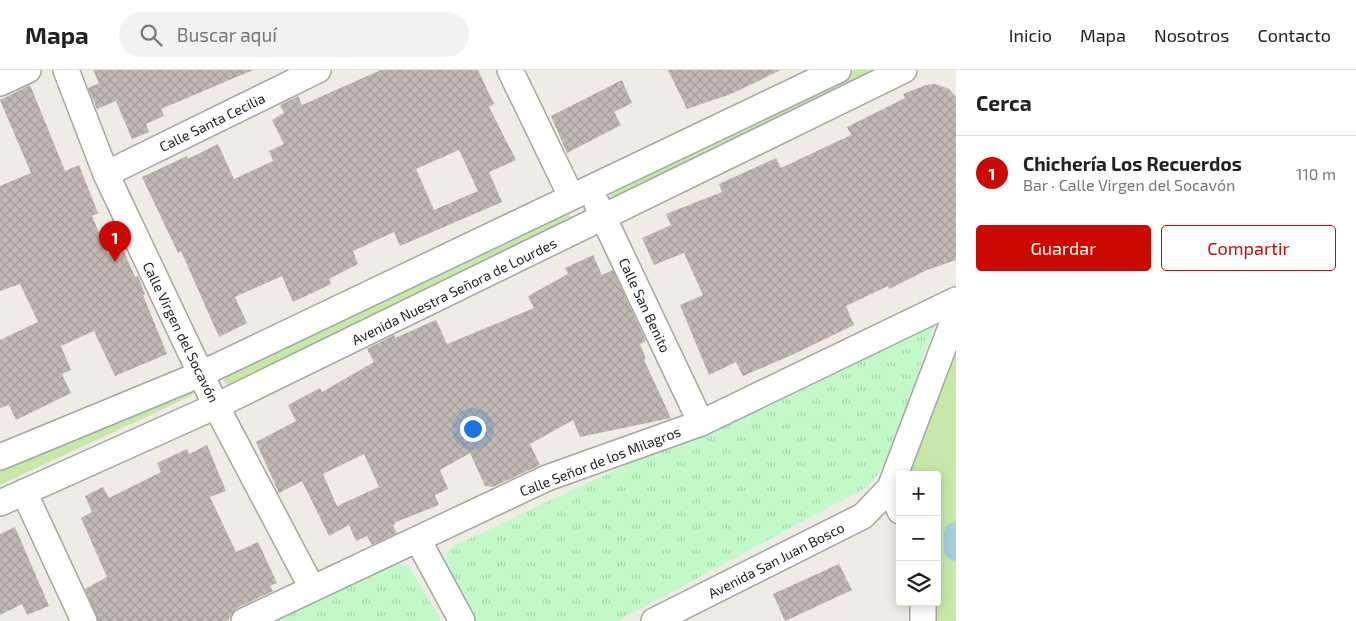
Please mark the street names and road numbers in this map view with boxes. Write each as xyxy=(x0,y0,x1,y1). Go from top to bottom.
street label: Calle Santa Cecilia xyxy=(156,89,268,155)
street label: Avenida Nuestra Señora de Lourdes xyxy=(349,234,559,348)
street label: Calle San Benito xyxy=(616,255,674,355)
street label: Calle Virgen del Socavón xyxy=(139,259,223,405)
street label: Calle Señor de los Milagros xyxy=(517,422,683,500)
street label: Avenida San Juan Bosco xyxy=(705,518,847,602)

